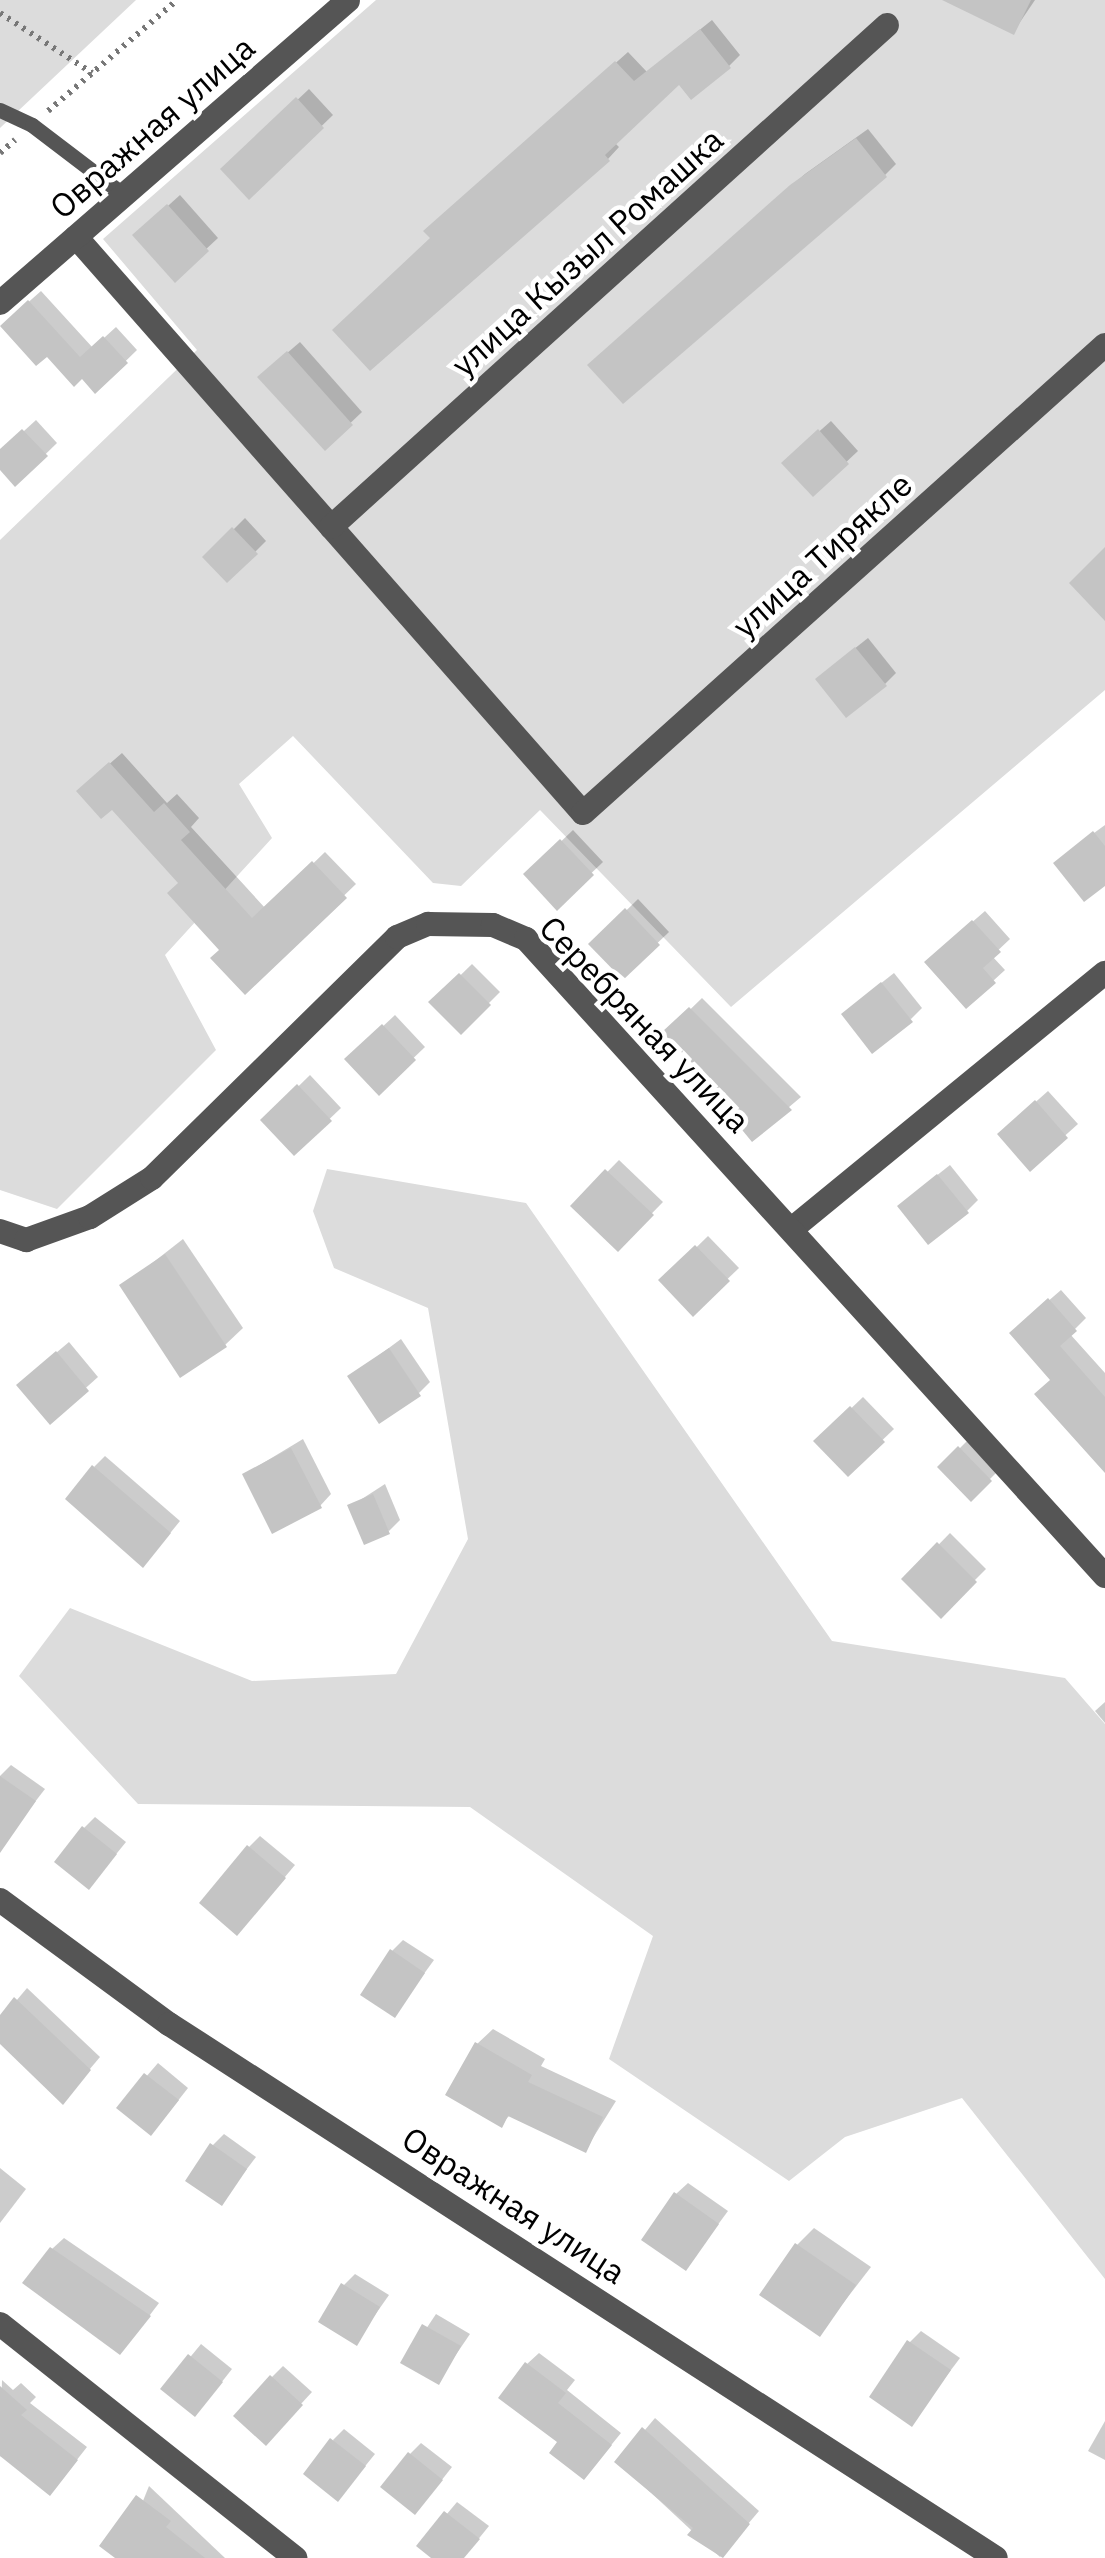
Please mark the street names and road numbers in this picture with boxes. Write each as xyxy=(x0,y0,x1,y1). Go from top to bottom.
street label: Овражная улица xyxy=(42,27,262,227)
street label: улица Кызыл Ромашка xyxy=(443,120,731,384)
street label: улица Тирякле xyxy=(724,464,920,646)
street label: Серебряная улица xyxy=(532,908,758,1140)
street label: Овражная улица xyxy=(395,2118,633,2292)

